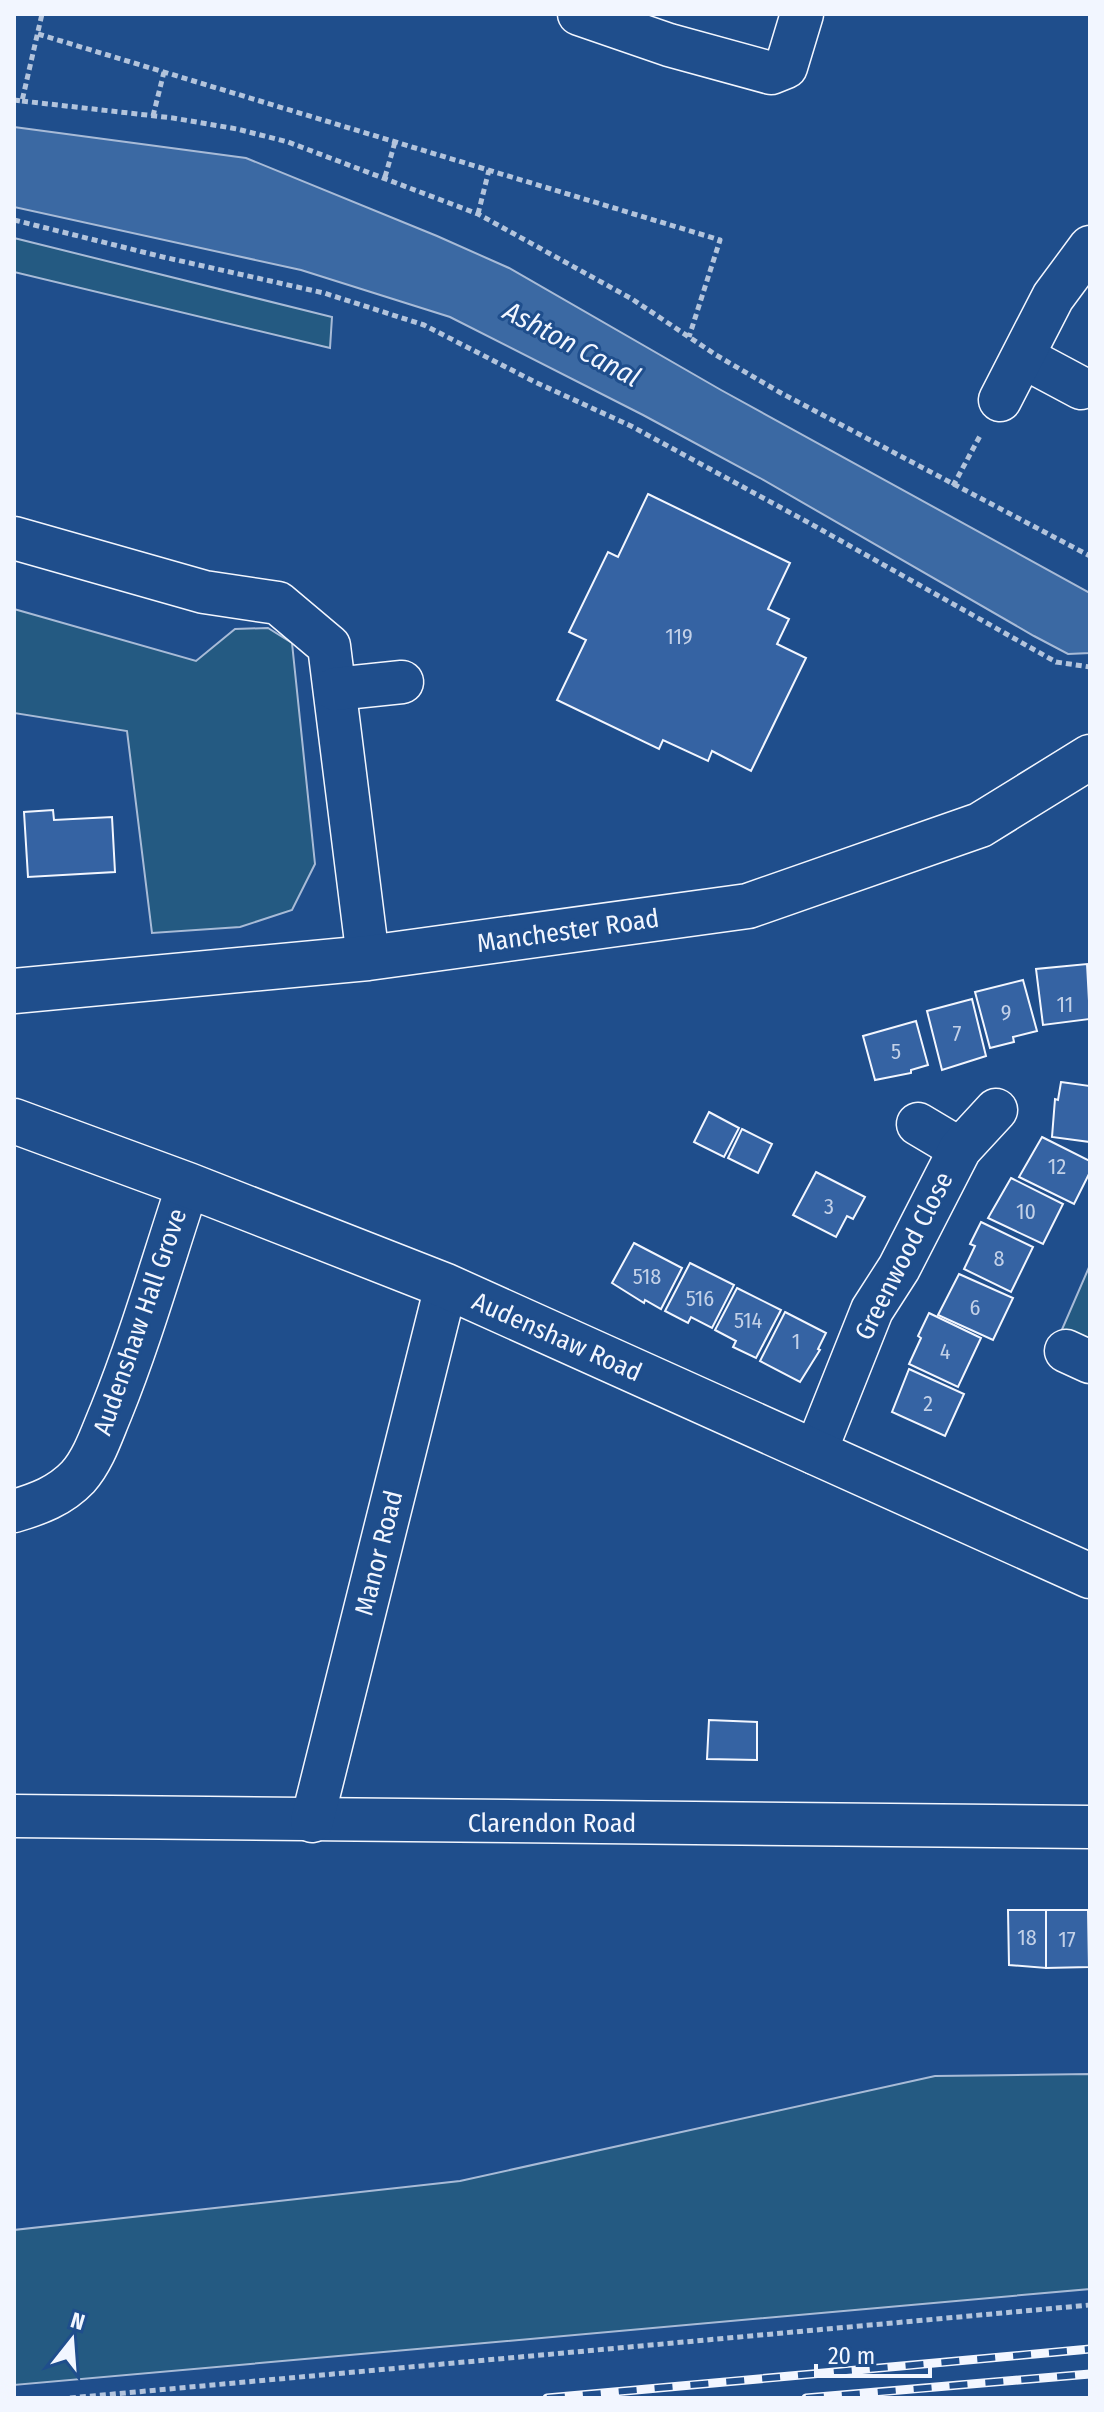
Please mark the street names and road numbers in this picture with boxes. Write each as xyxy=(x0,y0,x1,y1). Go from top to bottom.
street label: Manchester Road xyxy=(475,903,661,959)
street label: Greenwood Close xyxy=(848,1167,960,1345)
street label: Audenshaw Hall Grove xyxy=(87,1205,193,1439)
street label: Audenshaw Road xyxy=(467,1286,647,1388)
street label: Manor Road xyxy=(349,1487,409,1619)
street label: Clarendon Road xyxy=(468,1808,636,1839)

